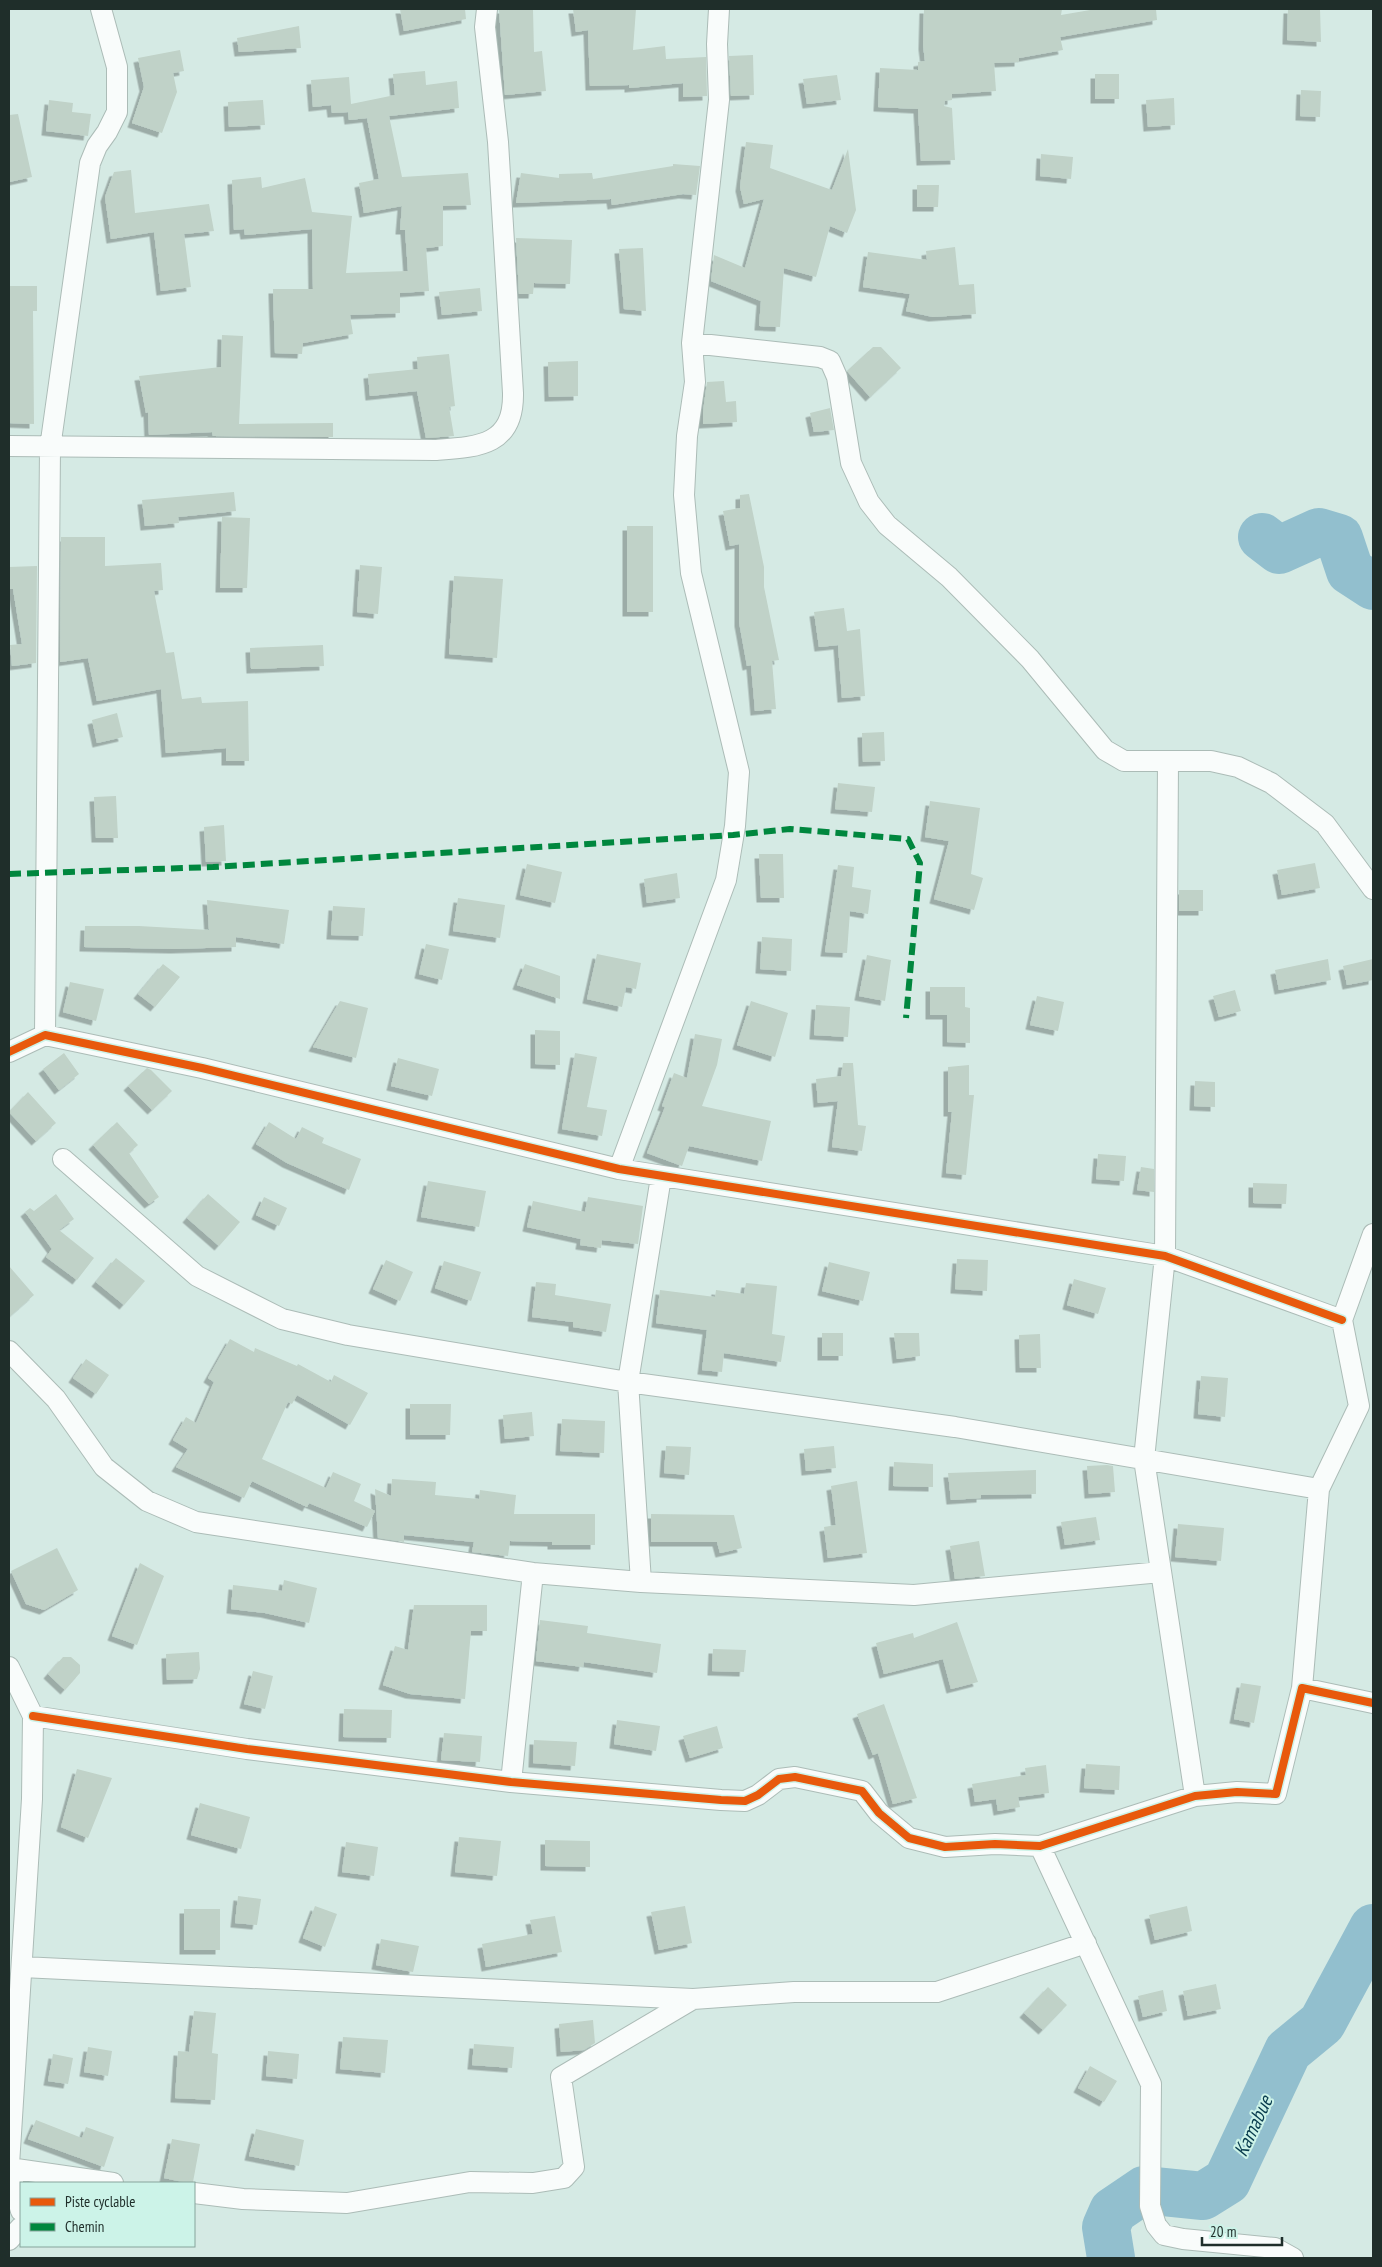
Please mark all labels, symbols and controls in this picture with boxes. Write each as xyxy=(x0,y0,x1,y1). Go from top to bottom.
water label: Kamabue xyxy=(1228,2090,1279,2161)
legend xyxy=(20,2182,195,2247)
text: Piste cyclable xyxy=(65,2192,135,2211)
scale bar xyxy=(1202,2214,1282,2246)
text: Chemin xyxy=(65,2217,104,2236)
text: 20 m xyxy=(1210,2222,1236,2241)

